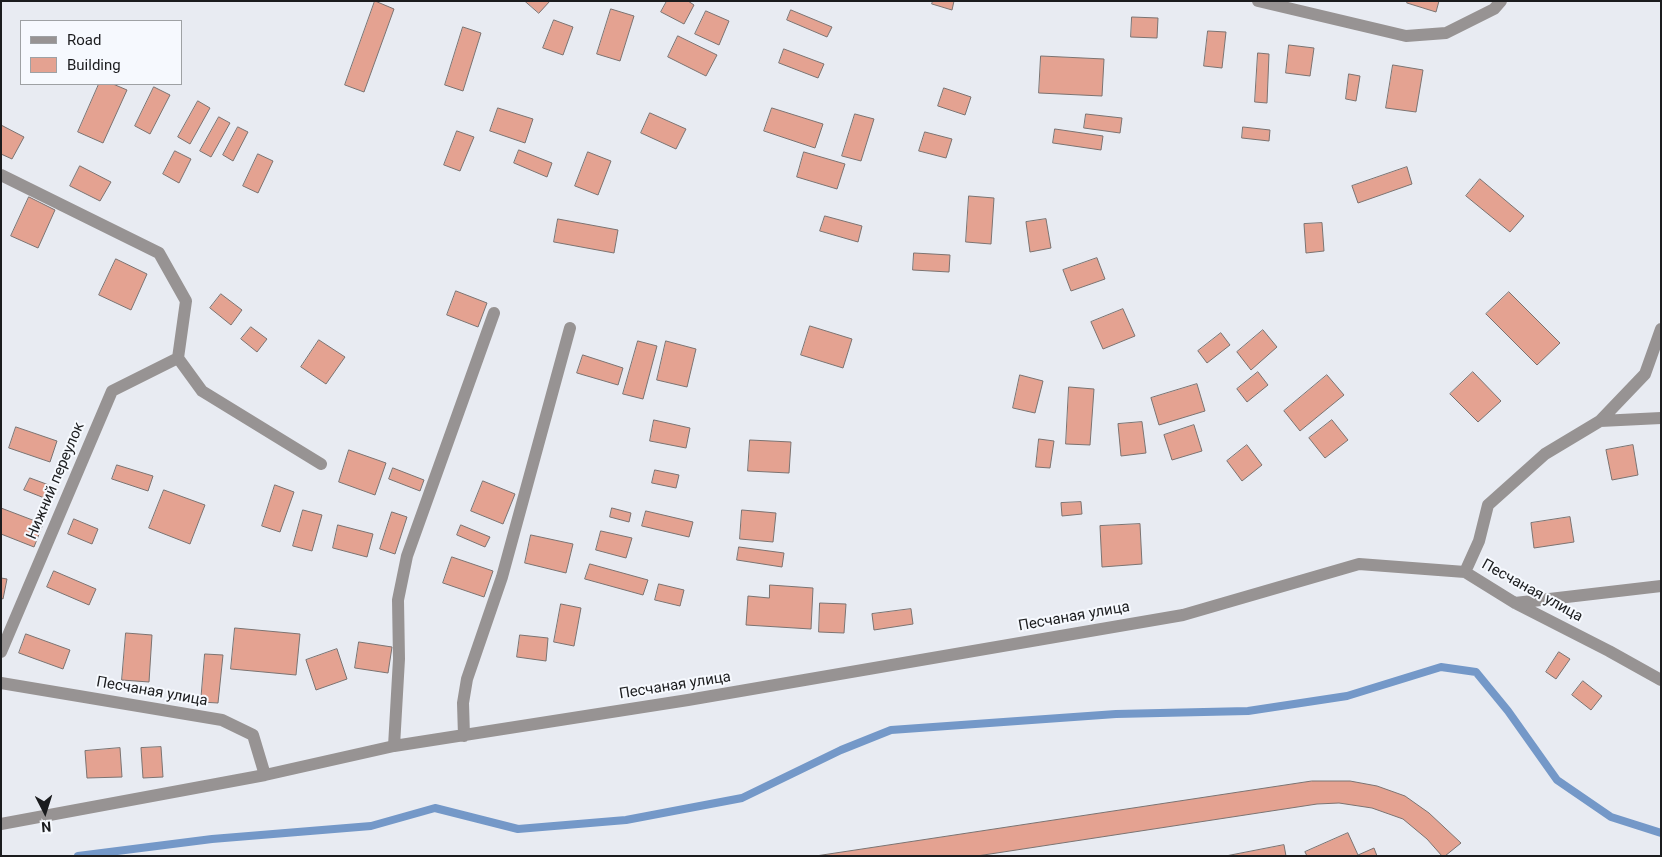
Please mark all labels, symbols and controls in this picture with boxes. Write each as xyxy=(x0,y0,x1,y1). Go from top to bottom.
legend xyxy=(20,20,182,85)
text: Road xyxy=(67,31,101,49)
text: Building xyxy=(67,56,121,74)
street label: Нижний переулок xyxy=(23,420,89,542)
street label: Песчаная улица xyxy=(1478,556,1586,626)
street label: Песчаная улица xyxy=(1017,598,1131,636)
street label: Песчаная улица xyxy=(618,668,732,704)
street label: Песчаная улица xyxy=(95,673,209,711)
north arrow xyxy=(20,787,70,837)
text: N xyxy=(41,819,52,835)

